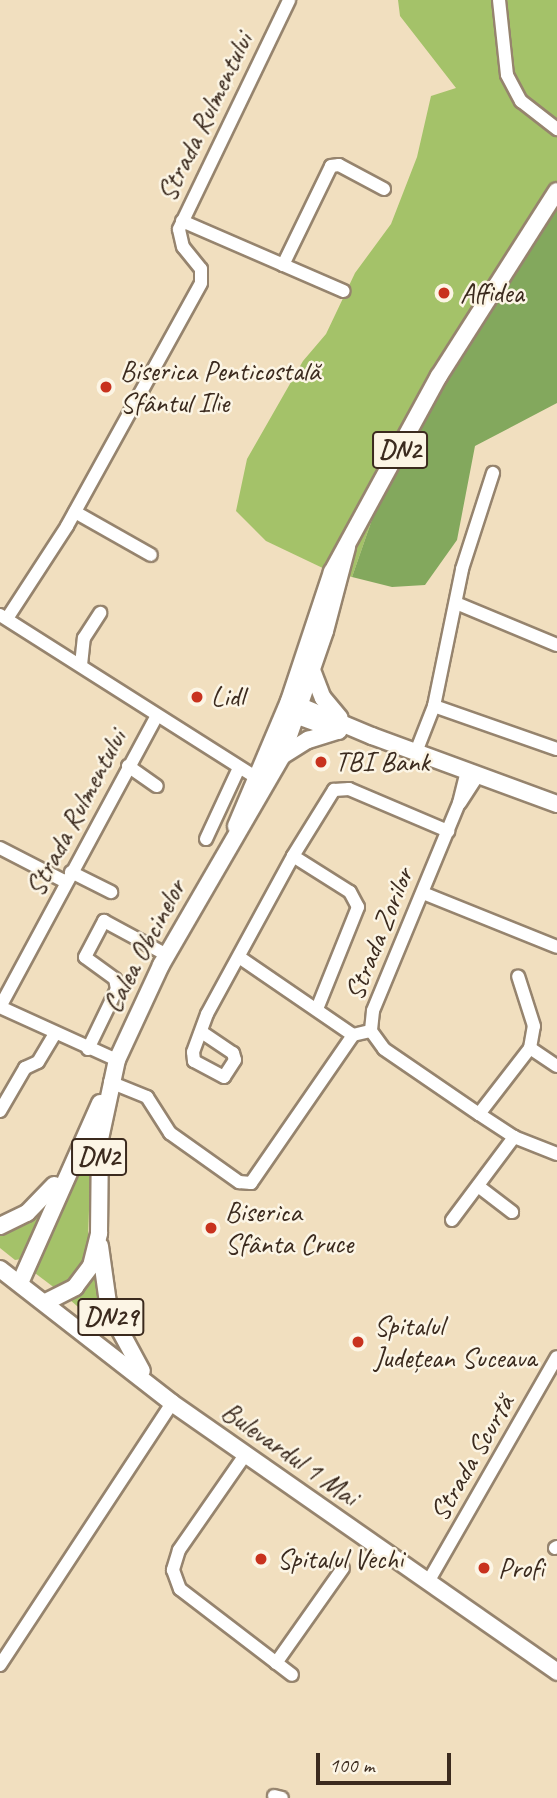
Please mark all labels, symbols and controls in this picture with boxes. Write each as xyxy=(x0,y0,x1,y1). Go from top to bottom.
street label: Strada Rulmentului xyxy=(150,27,260,207)
place label: Affidea xyxy=(460,276,524,310)
marker: Affidea xyxy=(434,283,454,303)
place label: Biserica Penticostală Sfântul Ilie xyxy=(120,354,320,420)
marker: Biserica Penticostală Sfântul Ilie xyxy=(98,379,114,395)
road number: DN2 xyxy=(372,428,428,472)
place label: Lidl xyxy=(211,680,244,714)
marker: Lidl xyxy=(189,689,205,705)
street label: Strada Rulmentului xyxy=(18,724,134,902)
place label: TBI Bank xyxy=(335,745,430,779)
marker: TBI Bank xyxy=(313,754,329,770)
street label: Strada Zorilor xyxy=(337,864,421,1004)
street label: Calea Obcinelor xyxy=(95,874,193,1018)
road number: DN2 xyxy=(71,1134,127,1180)
place label: Biserica Sfânta Cruce xyxy=(225,1195,353,1261)
marker: Biserica Sfânta Cruce xyxy=(203,1220,219,1236)
road number: DN29 xyxy=(76,1294,146,1340)
place label: Spitalul Județean Suceava xyxy=(374,1309,537,1375)
marker: Spitalul Județean Suceava xyxy=(348,1332,368,1352)
street label: Strada Scurtă xyxy=(423,1389,521,1527)
street label: Bulevardul 1 Mai xyxy=(215,1395,365,1513)
place label: Spitalul Vechi xyxy=(277,1542,403,1576)
marker: Spitalul Vechi xyxy=(251,1549,271,1569)
place label: Profi xyxy=(498,1551,544,1585)
marker: Profi xyxy=(476,1560,492,1576)
scale bar xyxy=(319,1738,454,1782)
text: 100 m xyxy=(329,1752,374,1778)

